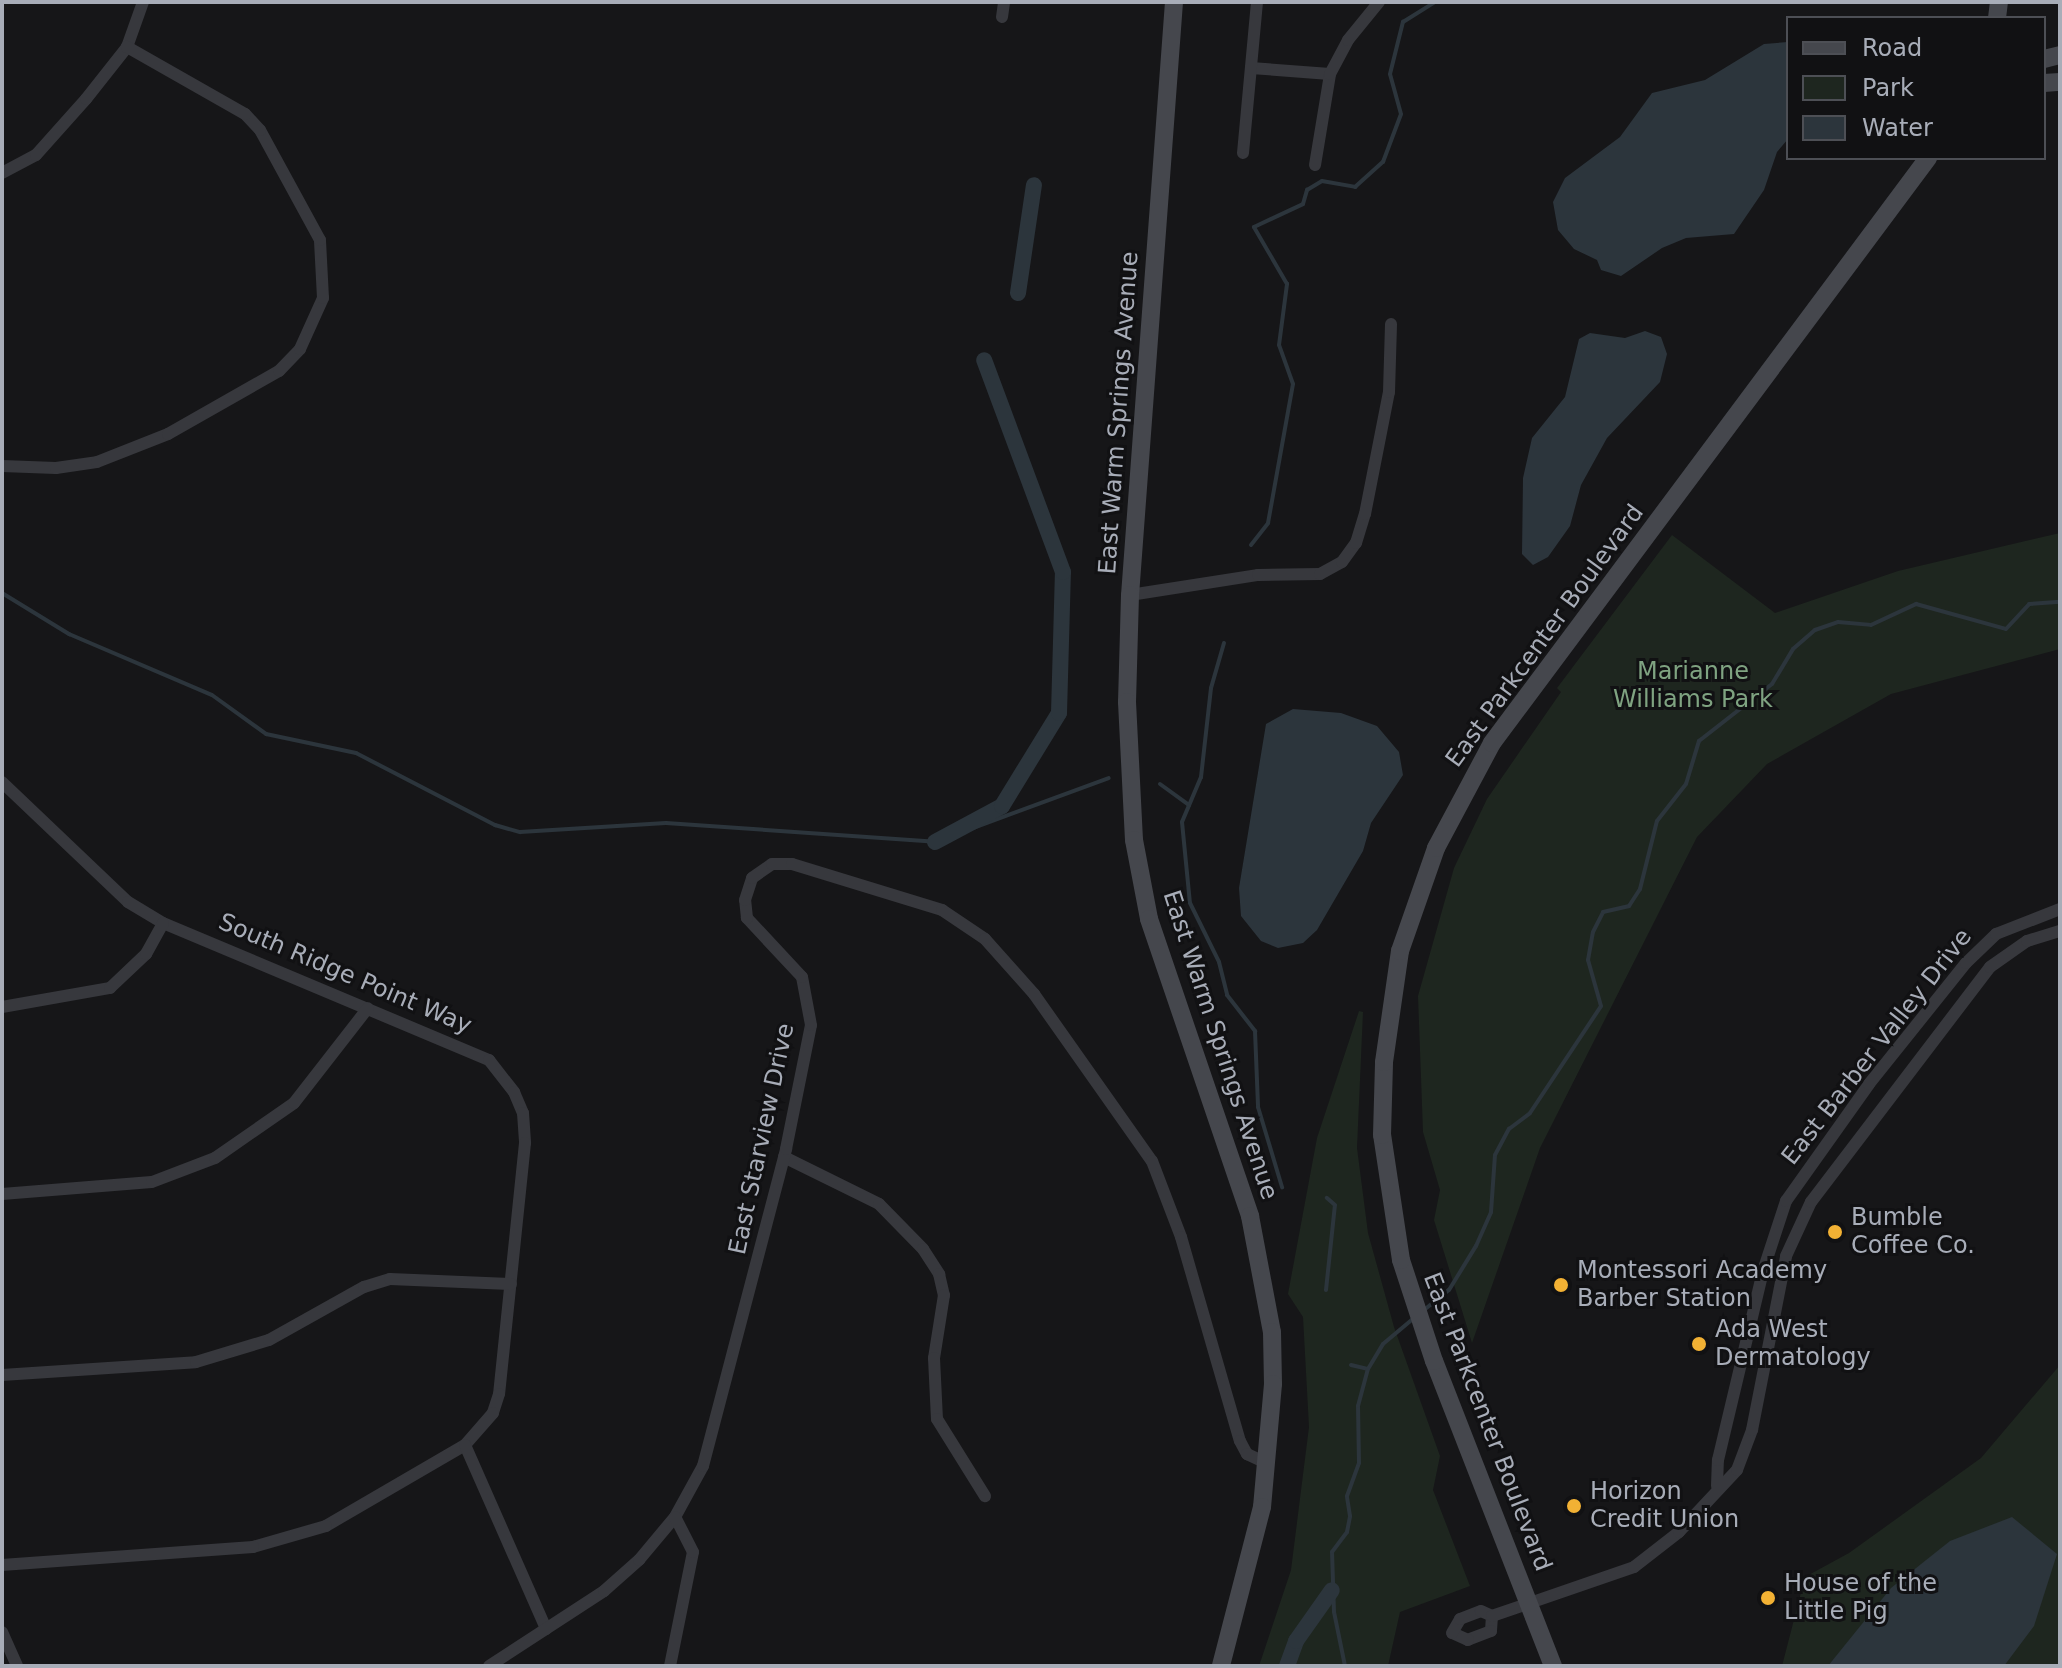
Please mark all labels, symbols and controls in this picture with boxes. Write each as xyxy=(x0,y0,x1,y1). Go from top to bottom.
legend xyxy=(1786,16,2046,160)
text: Road xyxy=(1862,34,1922,62)
text: Park xyxy=(1862,74,1914,102)
text: Water xyxy=(1862,114,1933,142)
street label: East Warm Springs Avenue xyxy=(1093,251,1145,575)
street label: East Parkcenter Boulevard xyxy=(1440,499,1650,773)
park label: Marianne Williams Park xyxy=(1613,658,1773,714)
street label: East Warm Springs Avenue xyxy=(1156,887,1284,1203)
street label: South Ridge Point Way xyxy=(214,908,476,1040)
street label: East Barber Valley Drive xyxy=(1776,923,1978,1171)
street label: East Starview Drive xyxy=(723,1021,801,1257)
place label: Bumble Coffee Co. xyxy=(1851,1204,1975,1260)
marker: Bumble Coffee Co. xyxy=(1826,1223,1844,1241)
place label: Montessori Academy Barber Station xyxy=(1577,1257,1827,1313)
street label: East Parkcenter Boulevard xyxy=(1417,1269,1557,1575)
marker: Montessori Academy Barber Station xyxy=(1552,1276,1570,1294)
place label: Ada West Dermatology xyxy=(1715,1316,1871,1372)
marker: Ada West Dermatology xyxy=(1690,1335,1708,1353)
place label: Horizon Credit Union xyxy=(1590,1478,1739,1534)
marker: Horizon Credit Union xyxy=(1565,1497,1583,1515)
place label: House of the Little Pig xyxy=(1784,1570,1937,1626)
marker: House of the Little Pig xyxy=(1759,1589,1777,1607)

